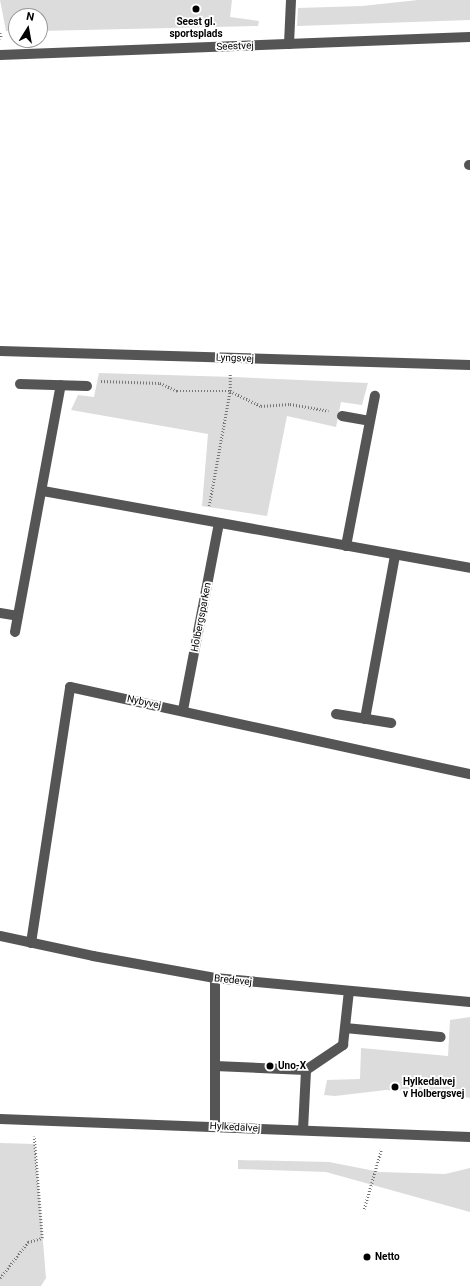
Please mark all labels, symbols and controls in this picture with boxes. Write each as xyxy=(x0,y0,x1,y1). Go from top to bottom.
marker: Seest gl. sportsplads xyxy=(191,4,201,14)
north arrow xyxy=(8,8,48,48)
text: N xyxy=(25,10,35,24)
place label: Seest gl. sportsplads xyxy=(169,15,223,38)
street label: Seestvej xyxy=(216,39,254,53)
street label: Lyngsvej xyxy=(216,351,254,365)
street label: Holbergsparken xyxy=(188,581,214,653)
street label: Nybyvej xyxy=(126,693,162,711)
street label: Bredevej xyxy=(213,972,253,988)
place label: Uno-X xyxy=(278,1060,306,1072)
marker: Uno-X xyxy=(265,1061,275,1071)
place label: Hylkedalvej v Holbergsvej xyxy=(403,1075,464,1098)
marker: Hylkedalvej v Holbergsvej xyxy=(390,1082,400,1092)
street label: Hylkedalvej xyxy=(209,1120,261,1134)
place label: Netto xyxy=(375,1251,400,1263)
marker: Netto xyxy=(362,1252,372,1262)

